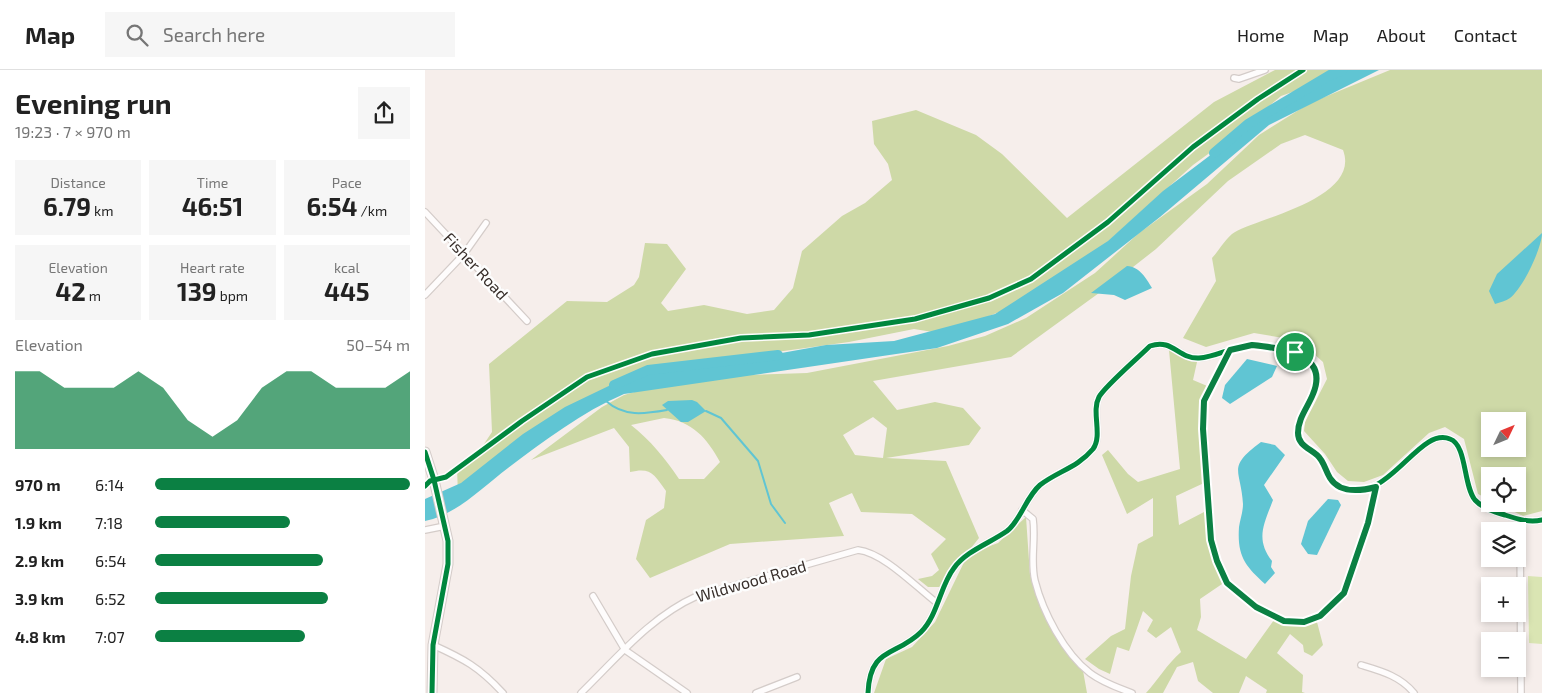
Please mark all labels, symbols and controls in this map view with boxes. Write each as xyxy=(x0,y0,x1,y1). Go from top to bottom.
search box xyxy=(105,12,455,57)
text: Map xyxy=(25,20,75,49)
icon: search xyxy=(123,21,151,49)
text: Search here xyxy=(163,23,265,46)
text: Home xyxy=(1237,24,1285,46)
text: Map xyxy=(1313,24,1349,46)
text: About xyxy=(1377,24,1426,46)
text: Contact xyxy=(1454,24,1517,46)
text: Evening run xyxy=(15,86,172,120)
button: share xyxy=(358,87,410,139)
text: 19:23 · 7 × 970 m xyxy=(15,122,131,141)
text: Distance xyxy=(51,174,106,191)
text: Time xyxy=(197,174,228,191)
text: Pace xyxy=(332,174,362,191)
text: 6.79 xyxy=(43,191,91,221)
text: 46:51 xyxy=(182,191,243,221)
text: 6:54 xyxy=(307,191,357,221)
text: km xyxy=(91,202,113,219)
text: /km xyxy=(357,202,387,219)
street label: Fisher Road xyxy=(440,228,512,303)
text: Elevation xyxy=(48,259,108,276)
text: Heart rate xyxy=(180,259,245,276)
text: kcal xyxy=(334,259,360,276)
text: 42 xyxy=(55,276,86,306)
text: 139 xyxy=(177,276,217,306)
text: 445 xyxy=(324,276,370,306)
text: m xyxy=(86,287,101,304)
text: bpm xyxy=(217,287,248,304)
pin xyxy=(1274,331,1316,373)
text: Elevation xyxy=(15,335,83,354)
text: 50–54 m xyxy=(346,335,410,354)
icon: arrive xyxy=(1281,338,1309,366)
north arrow xyxy=(1481,412,1526,458)
map controls xyxy=(1481,412,1526,677)
button: locate xyxy=(1481,467,1526,512)
text: 970 m xyxy=(15,475,61,494)
text: 6:14 xyxy=(95,475,124,494)
text: 1.9 km xyxy=(15,513,62,532)
text: 7:18 xyxy=(95,513,123,532)
button: layers xyxy=(1481,522,1526,567)
text: 2.9 km xyxy=(15,551,64,570)
text: 6:54 xyxy=(95,551,126,570)
street label: Wildwood Road xyxy=(693,556,808,605)
button: + xyxy=(1481,577,1526,622)
text: 3.9 km xyxy=(15,589,64,608)
text: 6:52 xyxy=(95,589,126,608)
text: 4.8 km xyxy=(15,627,66,646)
text: 7:07 xyxy=(95,627,125,646)
button: − xyxy=(1481,632,1526,677)

